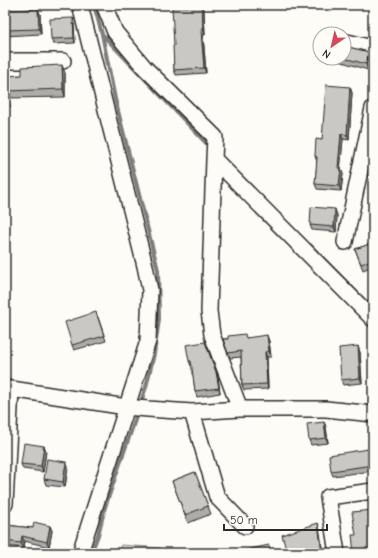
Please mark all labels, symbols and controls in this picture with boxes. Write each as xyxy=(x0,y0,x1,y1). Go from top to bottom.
north arrow xyxy=(312,26,352,66)
text: N xyxy=(320,46,333,61)
scale bar xyxy=(224,506,327,532)
text: 50 m xyxy=(230,513,258,527)

